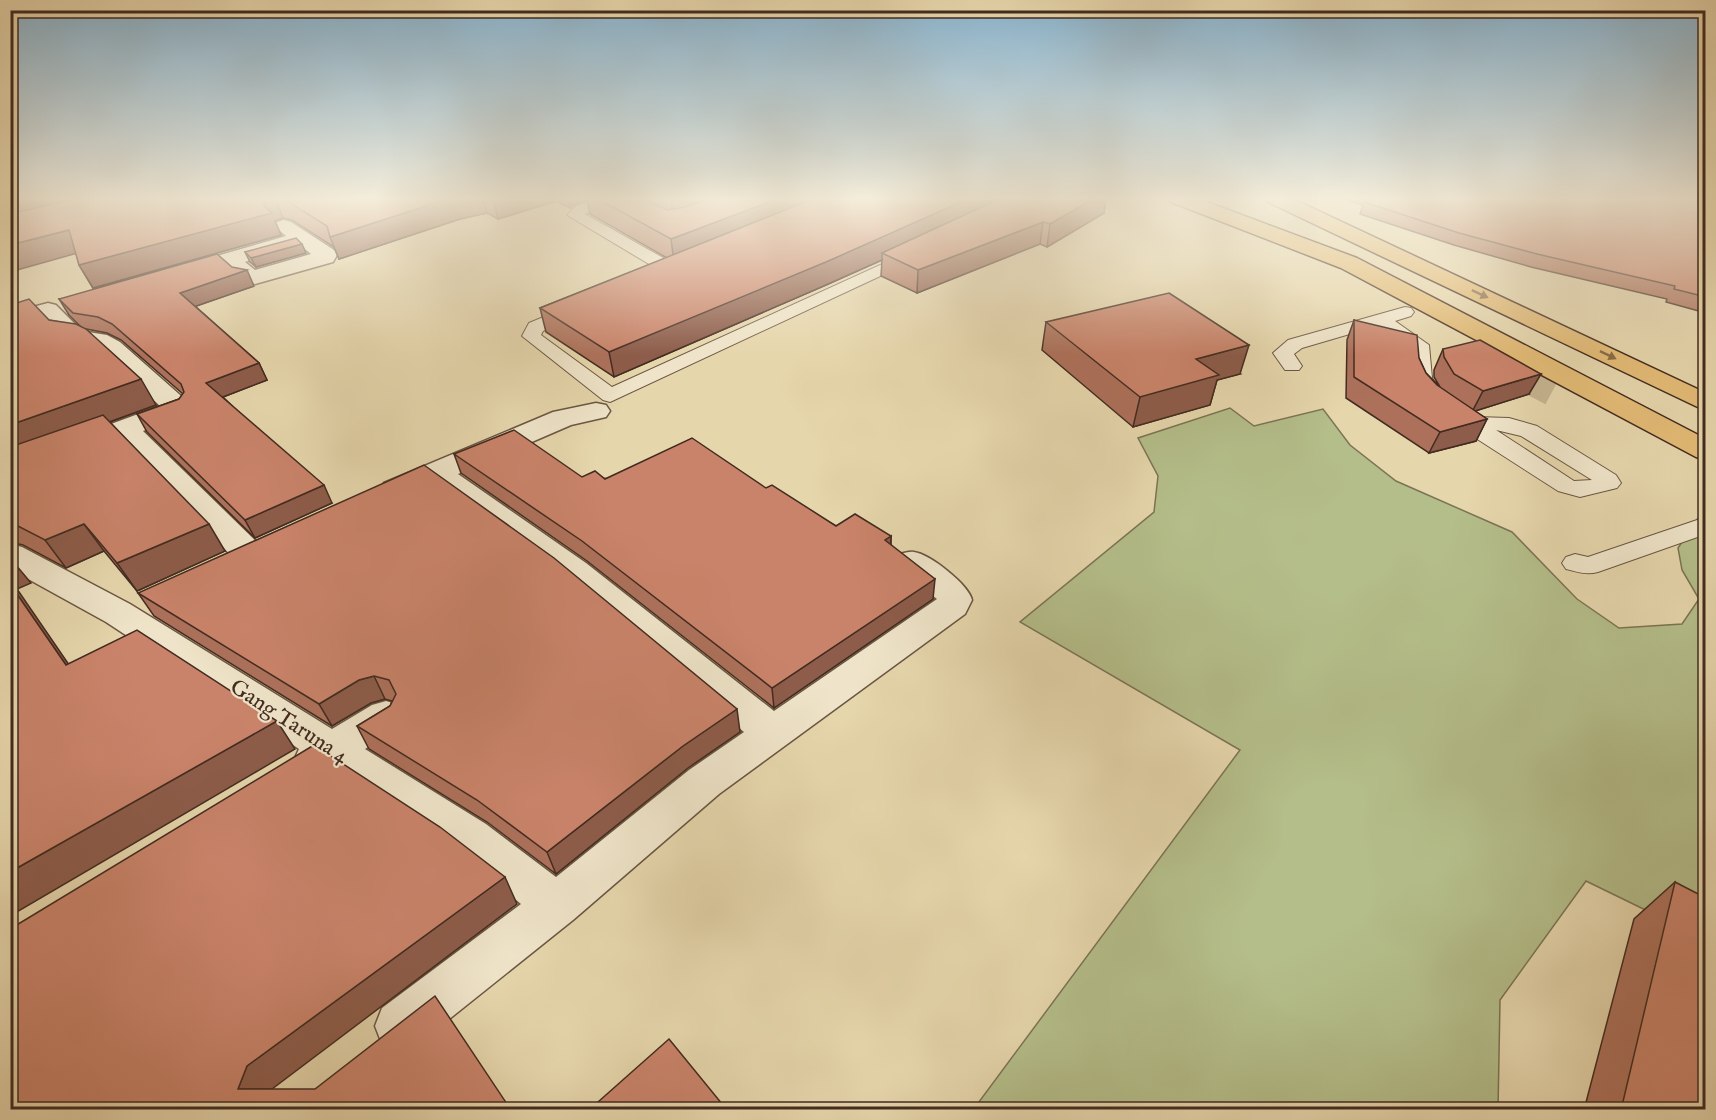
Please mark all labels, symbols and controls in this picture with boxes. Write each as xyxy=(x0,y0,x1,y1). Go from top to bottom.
one-way arrow xyxy=(1472,290,1489,299)
one-way arrow xyxy=(1599,350,1616,359)
street label: Gang Taruna 4 xyxy=(225,673,354,771)

